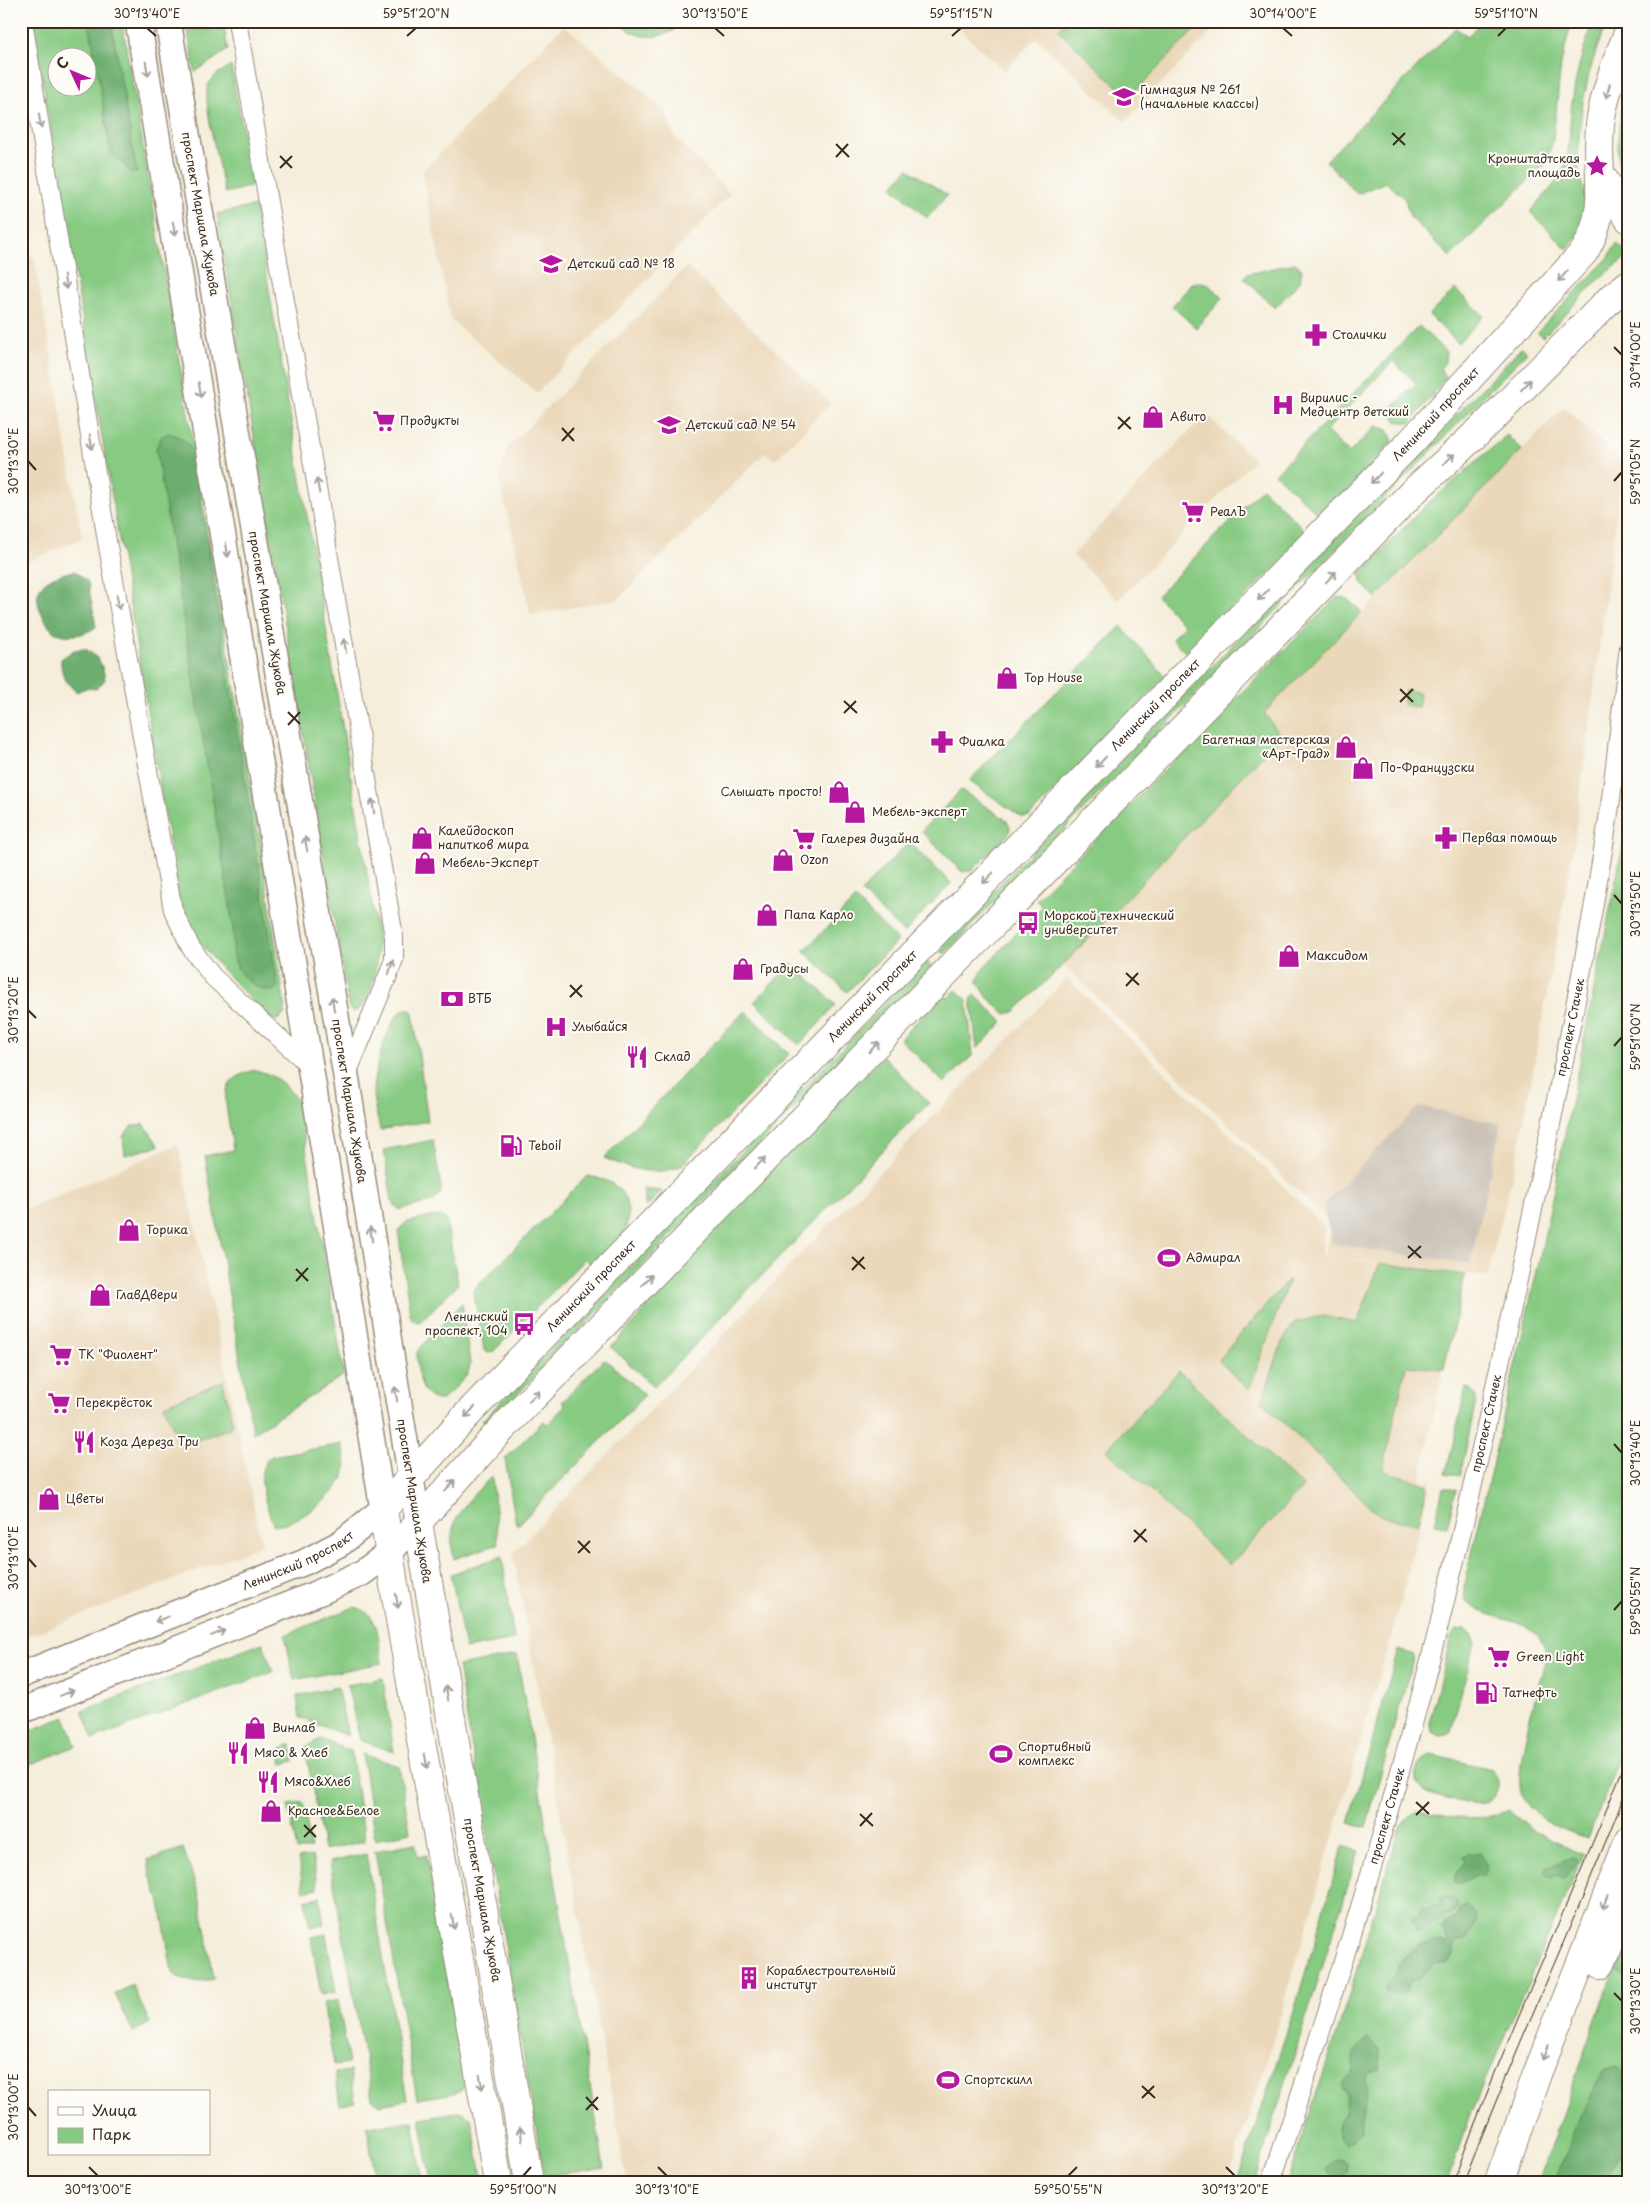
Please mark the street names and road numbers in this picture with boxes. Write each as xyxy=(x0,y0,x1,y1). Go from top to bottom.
street label: проспект Маршала Жукова xyxy=(178,130,224,298)
street label: Ленинский проспект xyxy=(1387,362,1483,464)
street label: проспект Маршала Жукова xyxy=(245,529,291,697)
street label: Ленинский проспект xyxy=(1106,654,1204,754)
street label: Ленинский проспект xyxy=(823,945,921,1046)
street label: проспект Стачек xyxy=(1551,976,1588,1078)
street label: проспект Маршала Жукова xyxy=(328,1017,372,1185)
street label: Ленинский проспект xyxy=(542,1235,640,1335)
street label: проспект Стачек xyxy=(1466,1372,1505,1474)
street label: проспект Маршала Жукова xyxy=(393,1417,437,1585)
street label: Ленинский проспект xyxy=(239,1526,358,1594)
street label: проспект Стачек xyxy=(1364,1765,1409,1866)
street label: проспект Маршала Жукова xyxy=(460,1816,506,1984)

